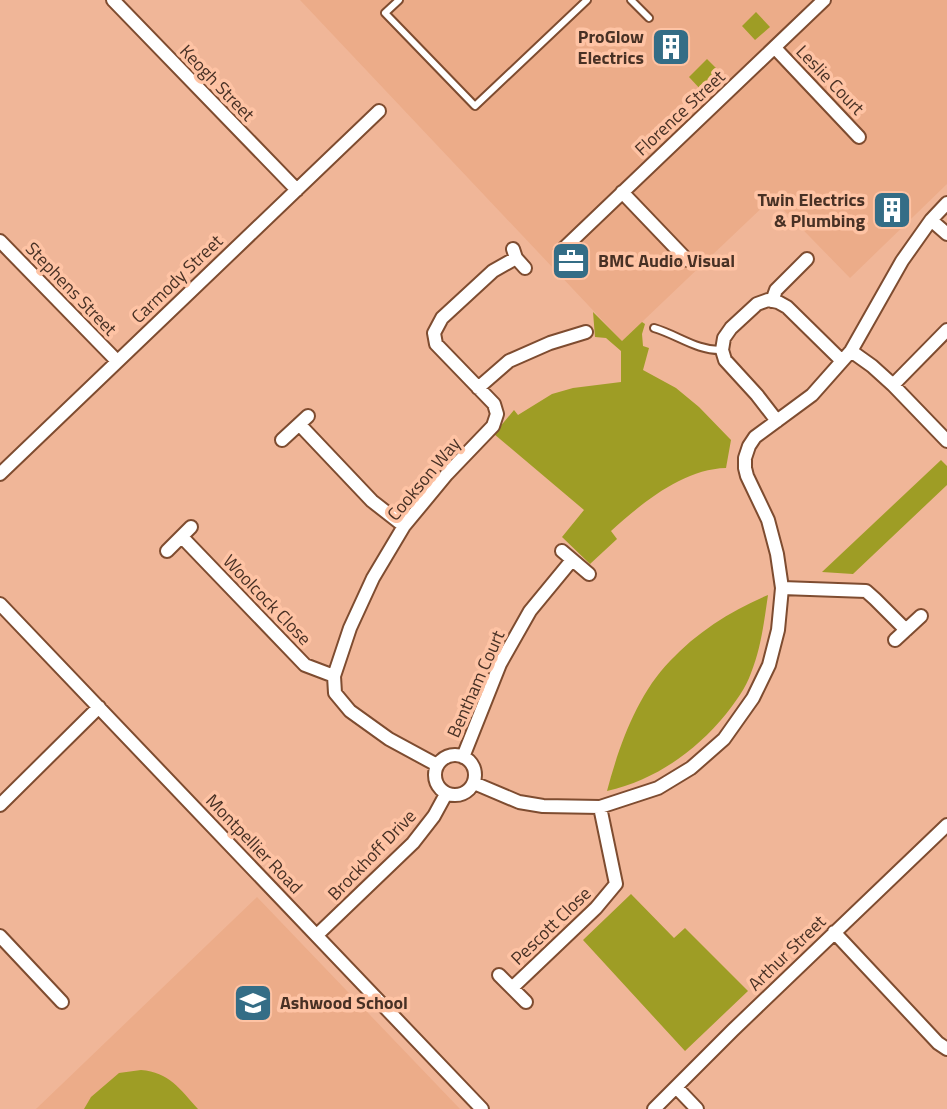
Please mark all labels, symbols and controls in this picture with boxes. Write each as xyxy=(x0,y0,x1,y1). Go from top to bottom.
place label: ProGlow Electrics xyxy=(578,23,644,71)
building icon: ProGlow Electrics xyxy=(650,26,692,68)
street label: Keogh Street xyxy=(174,38,262,128)
street label: Leslie Court xyxy=(790,38,871,121)
street label: Florence Street xyxy=(628,63,731,162)
place label: Twin Electrics & Plumbing xyxy=(758,186,865,234)
building icon: Twin Electrics & Plumbing xyxy=(871,189,913,231)
street label: Carmody Street xyxy=(125,227,229,329)
street label: Stephens Street xyxy=(19,236,124,342)
office icon: BMC Audio Visual xyxy=(550,240,592,282)
place label: BMC Audio Visual xyxy=(598,247,735,274)
street label: Cookson Way xyxy=(380,431,467,526)
street label: Woolcock Close xyxy=(217,548,318,651)
street label: Bentham Court xyxy=(440,625,512,742)
street label: Montpellier Road xyxy=(200,788,309,900)
street label: Brockhoff Drive xyxy=(321,803,422,906)
street label: Pescott Close xyxy=(504,880,597,971)
street label: Arthur Street xyxy=(742,908,832,997)
school or university icon: Ashwood School xyxy=(232,982,274,1024)
place label: Ashwood School xyxy=(280,989,408,1016)

